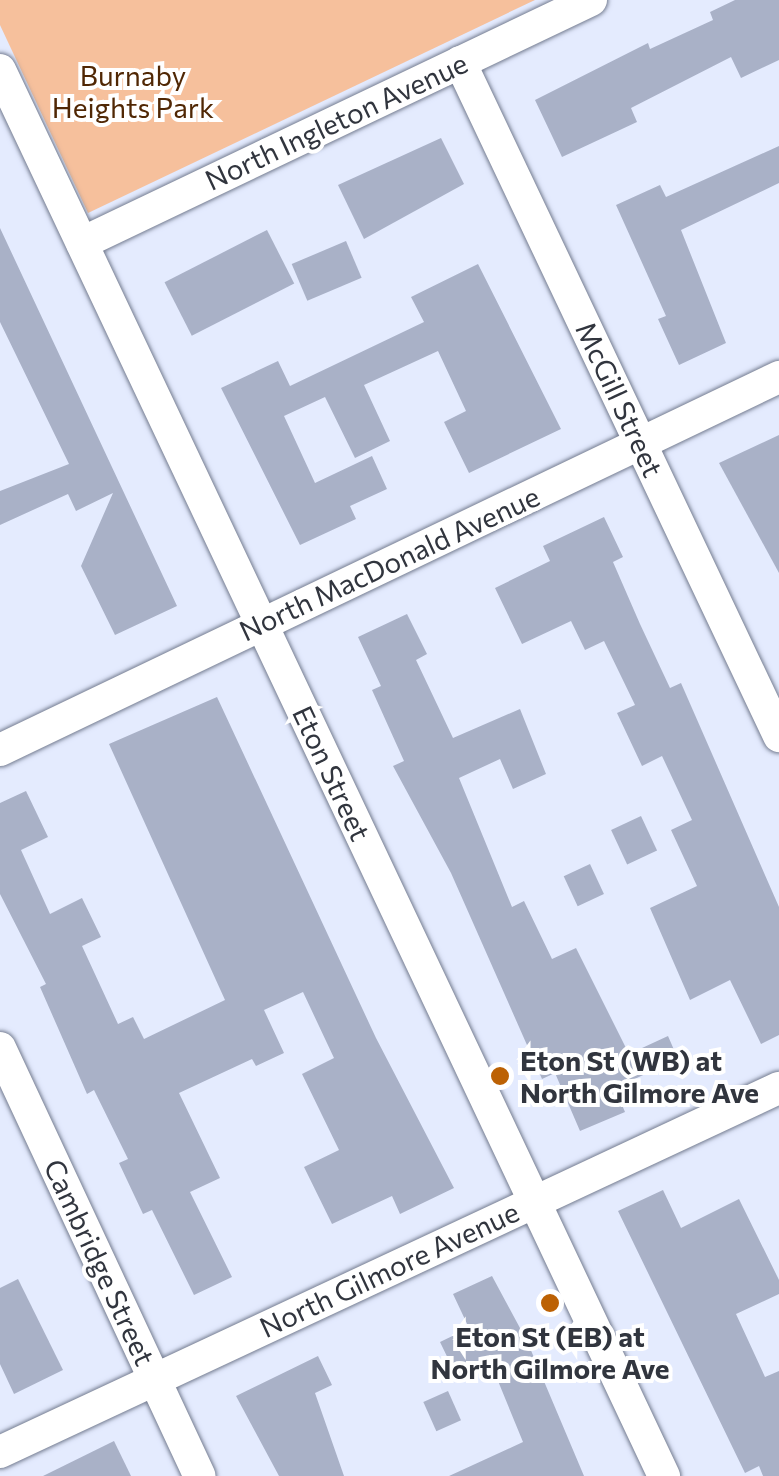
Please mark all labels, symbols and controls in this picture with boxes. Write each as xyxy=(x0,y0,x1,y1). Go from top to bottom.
street label: North Ingleton Avenue xyxy=(200,45,472,197)
park label: Burnaby Heights Park xyxy=(52,58,214,124)
street label: McGill Street xyxy=(569,316,671,482)
street label: North MacDonald Avenue xyxy=(234,479,544,647)
street label: Eton Street xyxy=(286,700,378,846)
place label: Eton St (WB) at North Gilmore Ave xyxy=(520,1043,759,1109)
marker: Eton St (WB) at North Gilmore Ave xyxy=(489,1065,511,1087)
street label: Cambridge Street xyxy=(38,1154,162,1370)
street label: North Gilmore Avenue xyxy=(254,1194,524,1344)
marker: Eton St (EB) at North Gilmore Ave xyxy=(539,1292,561,1314)
place label: Eton St (EB) at North Gilmore Ave xyxy=(430,1319,670,1385)

